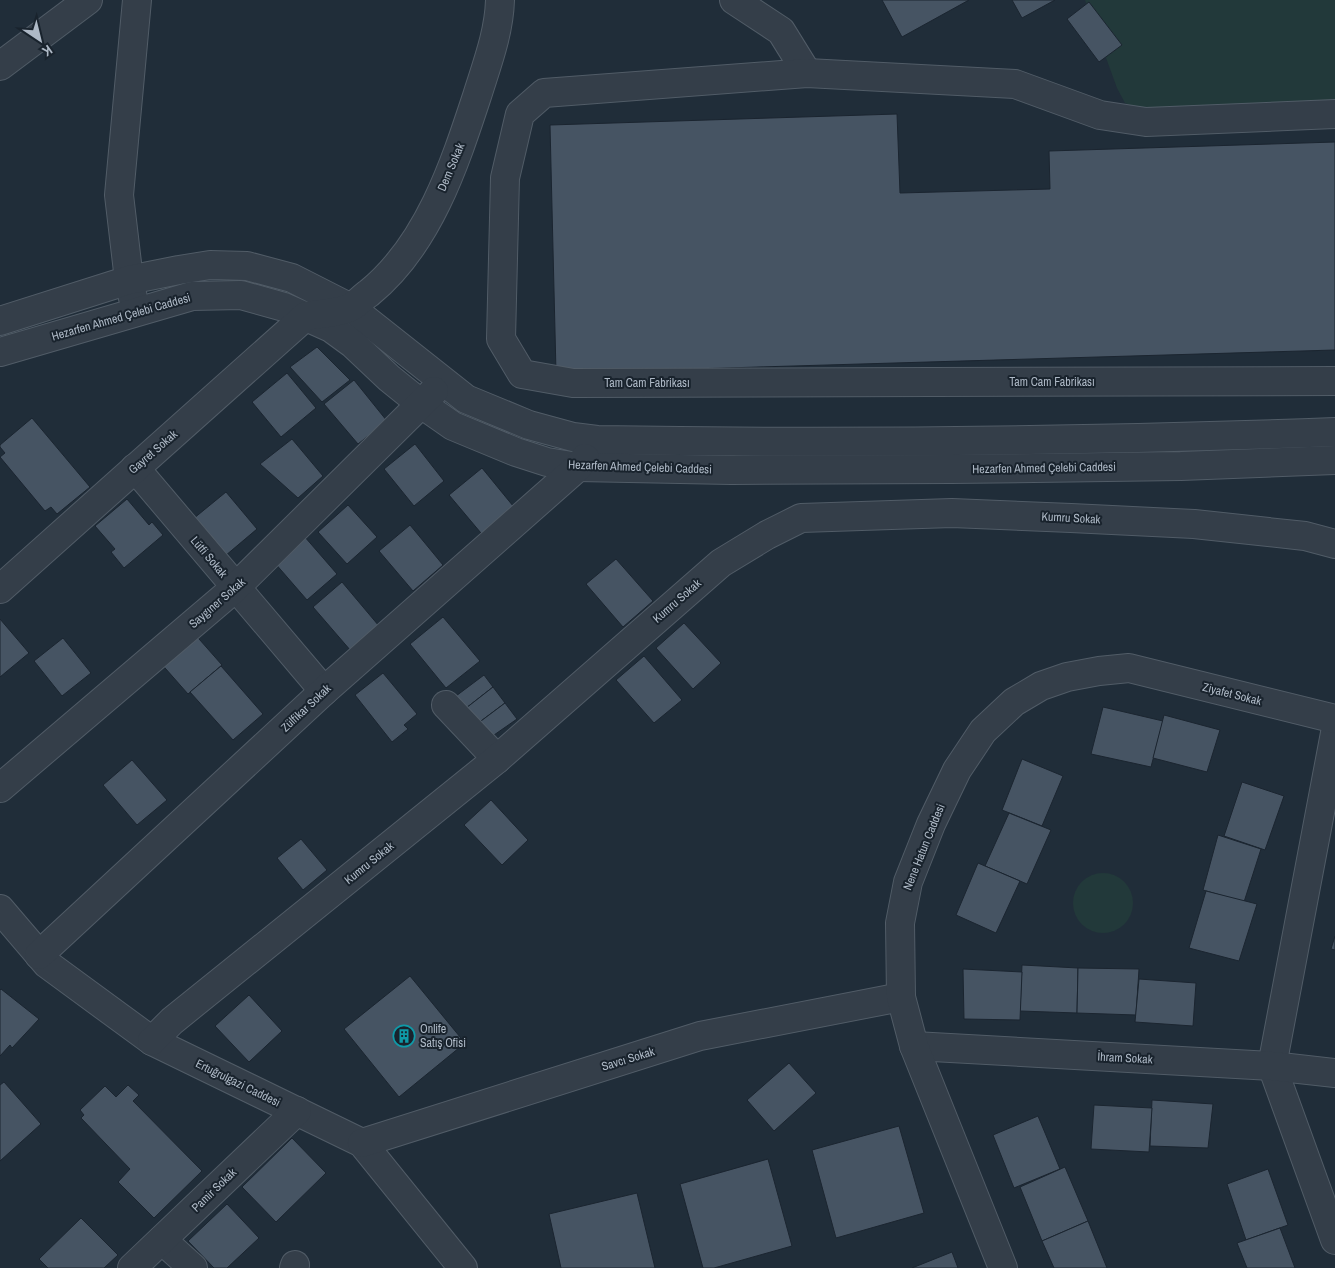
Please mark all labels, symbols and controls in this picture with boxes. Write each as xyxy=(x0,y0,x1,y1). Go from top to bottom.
north arrow xyxy=(15,15,65,65)
text: K xyxy=(38,41,56,61)
street label: Dem Sokak xyxy=(434,140,468,194)
street label: Hezarfen Ahmed Çelebi Caddesi xyxy=(50,289,192,345)
street label: Tam Cam Fabrikası xyxy=(1009,374,1095,390)
street label: Tam Cam Fabrikası xyxy=(604,375,690,391)
street label: Gayret Sokak xyxy=(125,426,181,478)
street label: Hezarfen Ahmed Çelebi Caddesi xyxy=(568,456,712,478)
street label: Hezarfen Ahmed Çelebi Caddesi xyxy=(972,459,1116,477)
street label: Kumru Sokak xyxy=(1041,508,1101,528)
street label: Lütfi Sokak xyxy=(187,533,231,581)
street label: Saygıner Sokak xyxy=(186,574,249,632)
street label: Kumru Sokak xyxy=(649,576,705,626)
street label: Ziyafet Sokak xyxy=(1201,679,1263,709)
street label: Zülfikar Sokak xyxy=(278,681,335,735)
street label: Nene Hatun Caddesi xyxy=(899,801,949,893)
street label: Kumru Sokak xyxy=(341,838,397,888)
place label: Onlife Satış Ofisi xyxy=(420,1021,466,1051)
building icon: Onlife Satış Ofisi xyxy=(392,1024,416,1048)
street label: Savcı Sokak xyxy=(600,1043,657,1075)
street label: İhram Sokak xyxy=(1097,1049,1153,1067)
street label: Ertuğrulgazi Caddesi xyxy=(193,1056,283,1110)
street label: Pamir Sokak xyxy=(188,1165,240,1215)

